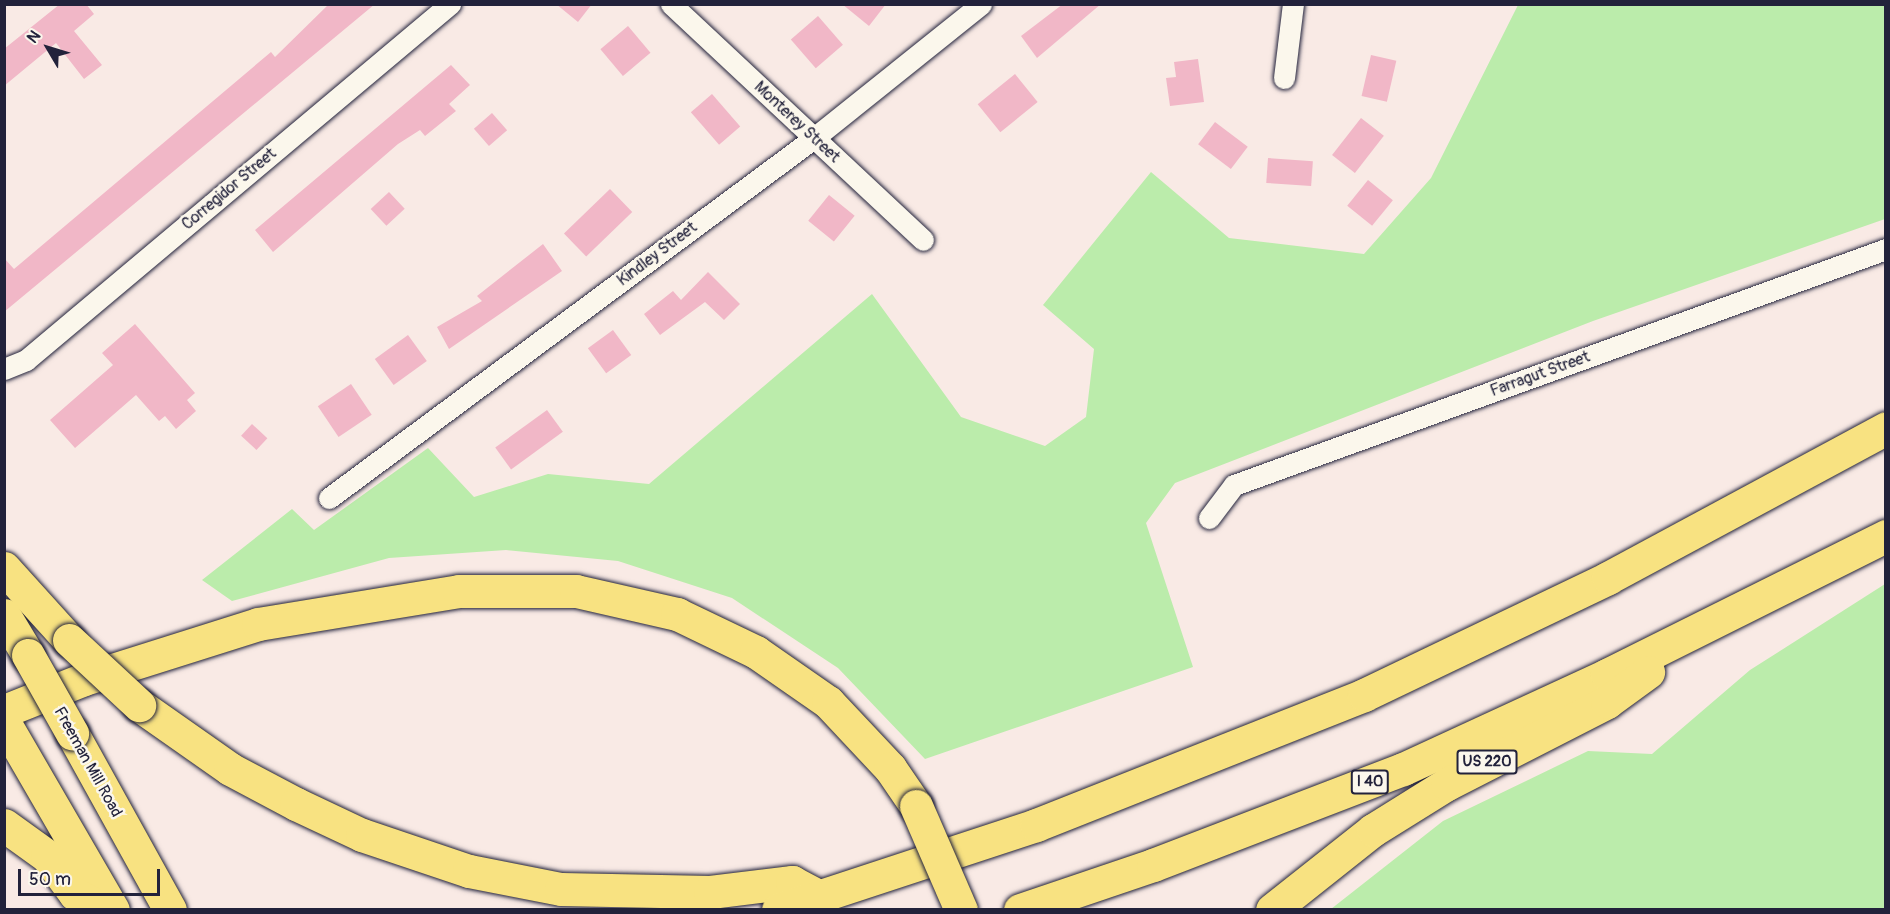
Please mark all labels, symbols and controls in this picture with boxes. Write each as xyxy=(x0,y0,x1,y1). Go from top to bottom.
north arrow xyxy=(18,18,78,78)
text: N xyxy=(23,27,45,47)
street label: Monterey Street xyxy=(750,77,844,167)
street label: Corregidor Street xyxy=(178,144,280,234)
street label: Kindley Street xyxy=(613,218,701,290)
street label: Farragut Street xyxy=(1488,347,1592,401)
street label: Freeman Mill Road xyxy=(50,704,126,820)
road number: US 220 xyxy=(1456,750,1518,774)
road number: I 40 xyxy=(1350,770,1390,794)
scale bar xyxy=(21,857,164,895)
text: 50 m xyxy=(29,868,71,891)

